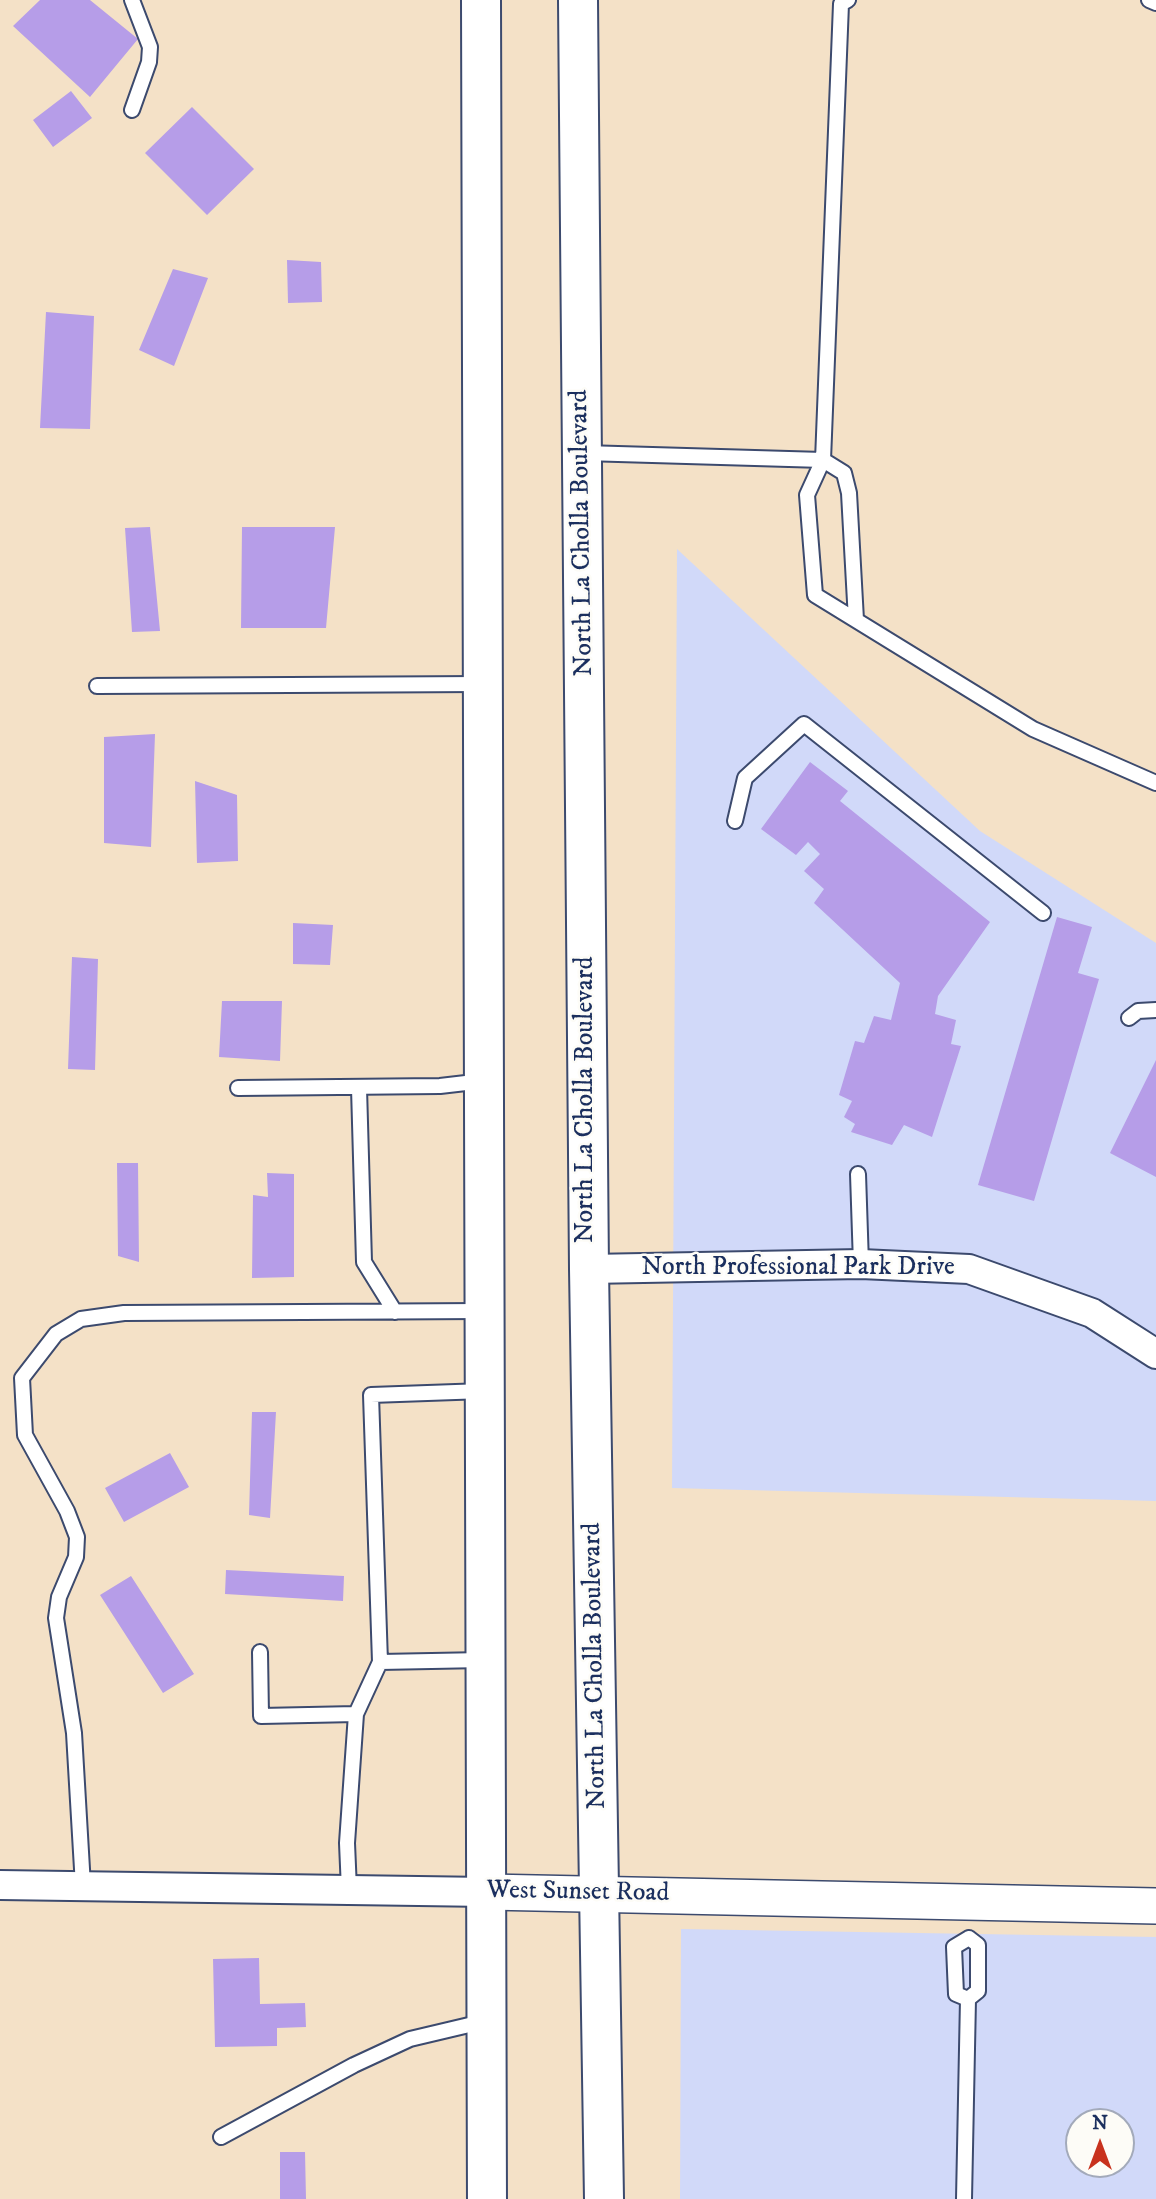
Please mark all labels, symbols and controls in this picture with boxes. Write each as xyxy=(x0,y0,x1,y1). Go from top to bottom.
street label: North La Cholla Boulevard xyxy=(565,389,601,677)
street label: North La Cholla Boulevard xyxy=(571,957,603,1243)
street label: North Professional Park Drive xyxy=(641,1253,955,1285)
street label: North La Cholla Boulevard xyxy=(578,1522,614,1810)
street label: West Sunset Road xyxy=(486,1876,670,1910)
north arrow xyxy=(1065,2108,1135,2178)
text: N xyxy=(1092,2112,1108,2135)

